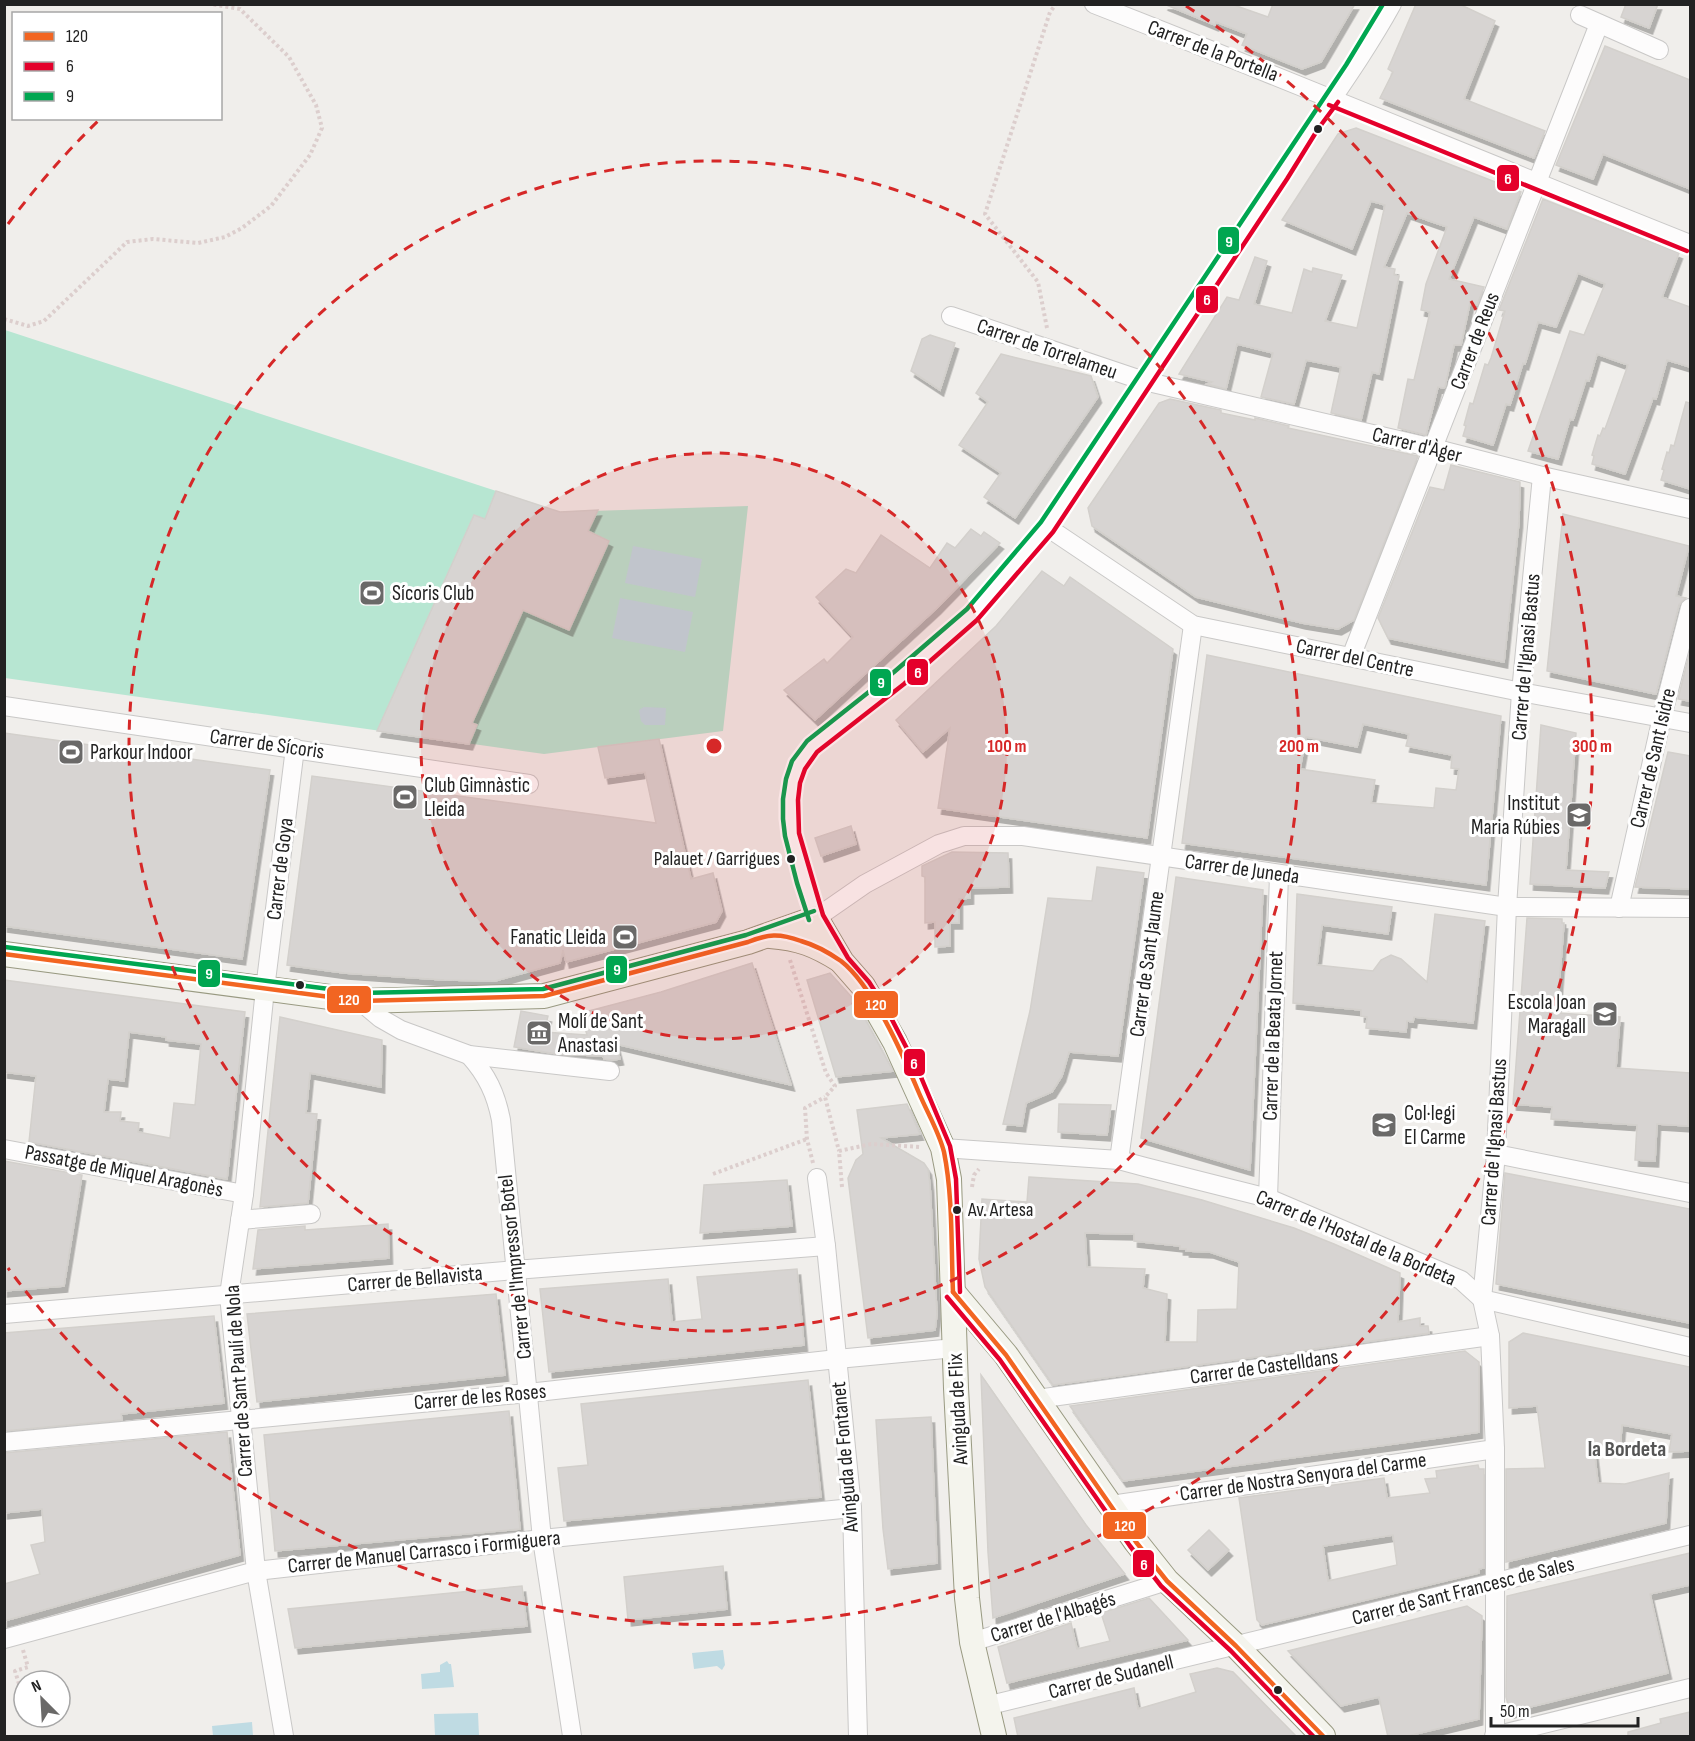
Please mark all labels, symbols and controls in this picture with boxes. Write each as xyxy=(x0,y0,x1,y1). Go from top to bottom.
legend xyxy=(12,12,222,120)
street label: Carrer de la Portella xyxy=(1144,15,1282,87)
text: 120 xyxy=(66,26,88,47)
text: 6 xyxy=(66,56,74,77)
text: 9 xyxy=(66,86,74,107)
unlabelled marker xyxy=(1312,123,1324,135)
line badge: 6 xyxy=(1496,164,1520,192)
text: 6 xyxy=(1504,170,1512,189)
line badge: 9 xyxy=(1217,226,1240,255)
text: 9 xyxy=(1225,233,1233,252)
line badge: 6 xyxy=(1195,285,1219,314)
street label: Carrer de Reus xyxy=(1445,289,1505,393)
text: 6 xyxy=(1203,291,1211,310)
street label: Carrer de Torrelameu xyxy=(974,313,1120,385)
street label: Carrer d'Àger xyxy=(1370,422,1464,468)
street label: Carrer de l'Ignasi Bastus xyxy=(1506,573,1546,741)
sports icon: Sícoris Club xyxy=(357,578,387,608)
place label: Sícoris Club xyxy=(392,581,474,606)
street label: Carrer del Centre xyxy=(1294,633,1416,683)
line badge: 6 xyxy=(906,658,929,686)
text: 6 xyxy=(914,664,922,683)
line badge: 9 xyxy=(869,668,892,697)
text: 9 xyxy=(877,674,885,693)
street label: Carrer de Sant Isidre xyxy=(1625,686,1681,830)
street label: Carrer de Sícoris xyxy=(208,724,326,764)
centre of rings xyxy=(704,736,724,756)
text: 100 m xyxy=(988,736,1027,757)
text: 200 m xyxy=(1279,736,1319,757)
text: 300 m xyxy=(1572,736,1612,757)
sports icon: Parkour Indoor xyxy=(56,737,86,767)
place label: Parkour Indoor xyxy=(90,740,193,765)
place label: Club Gimnàstic Lleida xyxy=(424,773,530,822)
sports icon: Club Gimnàstic Lleida xyxy=(390,782,420,812)
place label: Institut Maria Rúbies xyxy=(1471,791,1560,840)
school or university icon: Institut Maria Rúbies xyxy=(1564,800,1594,830)
street label: Carrer de Goya xyxy=(261,816,299,922)
place label: Palauet / Garrigues xyxy=(654,847,780,871)
street label: Carrer de Juneda xyxy=(1183,849,1301,889)
marker: Palauet / Garrigues xyxy=(785,853,797,865)
street label: Carrer de Sant Jaume xyxy=(1124,889,1170,1039)
sports icon: Fanatic Lleida xyxy=(610,922,640,952)
place label: Fanatic Lleida xyxy=(510,925,606,950)
street label: Carrer de la Beata Jornet xyxy=(1258,951,1288,1121)
line badge: 9 xyxy=(605,955,628,984)
line badge: 9 xyxy=(197,959,221,988)
text: 9 xyxy=(613,961,621,980)
text: 9 xyxy=(205,965,213,984)
unlabelled marker xyxy=(294,979,306,991)
line badge: 120 xyxy=(326,985,372,1014)
line badge: 120 xyxy=(853,990,899,1019)
place label: Escola Joan Maragall xyxy=(1507,990,1586,1039)
text: 120 xyxy=(338,991,360,1010)
text: 120 xyxy=(865,996,887,1015)
school or university icon: Escola Joan Maragall xyxy=(1590,999,1620,1029)
place label: Molí de Sant Anastasi xyxy=(557,1009,644,1058)
museum icon: Molí de Sant Anastasi xyxy=(524,1018,554,1048)
line badge: 6 xyxy=(903,1048,926,1077)
text: 6 xyxy=(910,1055,918,1074)
street label: Carrer de l'Ignasi Bastus xyxy=(1476,1058,1512,1226)
place label: Col·legi El Carme xyxy=(1404,1101,1466,1150)
school or university icon: Col·legi El Carme xyxy=(1369,1110,1399,1140)
street label: Passatge de Miquel Aragonès xyxy=(23,1140,225,1202)
street label: Carrer de l'Impressor Botel xyxy=(493,1174,537,1360)
street label: Carrer de l'Hostal de la Bordeta xyxy=(1252,1185,1460,1291)
place label: Av. Artesa xyxy=(967,1198,1034,1222)
marker: Av. Artesa xyxy=(951,1204,963,1216)
street label: Carrer de Bellavista xyxy=(346,1261,484,1297)
street label: Carrer de Sant Paulí de Nola xyxy=(220,1284,258,1478)
street label: Carrer de Castelldans xyxy=(1188,1344,1340,1390)
street label: Avinguda de Flix xyxy=(943,1352,973,1466)
street label: Carrer de les Roses xyxy=(413,1379,547,1415)
street label: Avinguda de Fontanet xyxy=(826,1381,864,1534)
district label: la Bordeta xyxy=(1588,1436,1666,1463)
street label: Carrer de Nostra Senyora del Carme xyxy=(1178,1447,1428,1507)
line badge: 120 xyxy=(1102,1511,1147,1540)
text: 120 xyxy=(1114,1517,1136,1536)
street label: Carrer de Manuel Carrasco i Formiguera xyxy=(286,1525,562,1579)
line badge: 6 xyxy=(1132,1549,1155,1578)
street label: Carrer de Sant Francesc de Sales xyxy=(1349,1551,1577,1631)
text: 6 xyxy=(1140,1556,1148,1575)
street label: Carrer de l'Albagés xyxy=(987,1586,1119,1648)
street label: Carrer de Sudanell xyxy=(1046,1649,1176,1705)
north arrow xyxy=(12,1669,72,1729)
text: N xyxy=(29,1676,44,1697)
unlabelled marker xyxy=(1272,1684,1284,1696)
scale bar xyxy=(1491,1690,1638,1728)
text: 50 m xyxy=(1500,1701,1530,1722)

